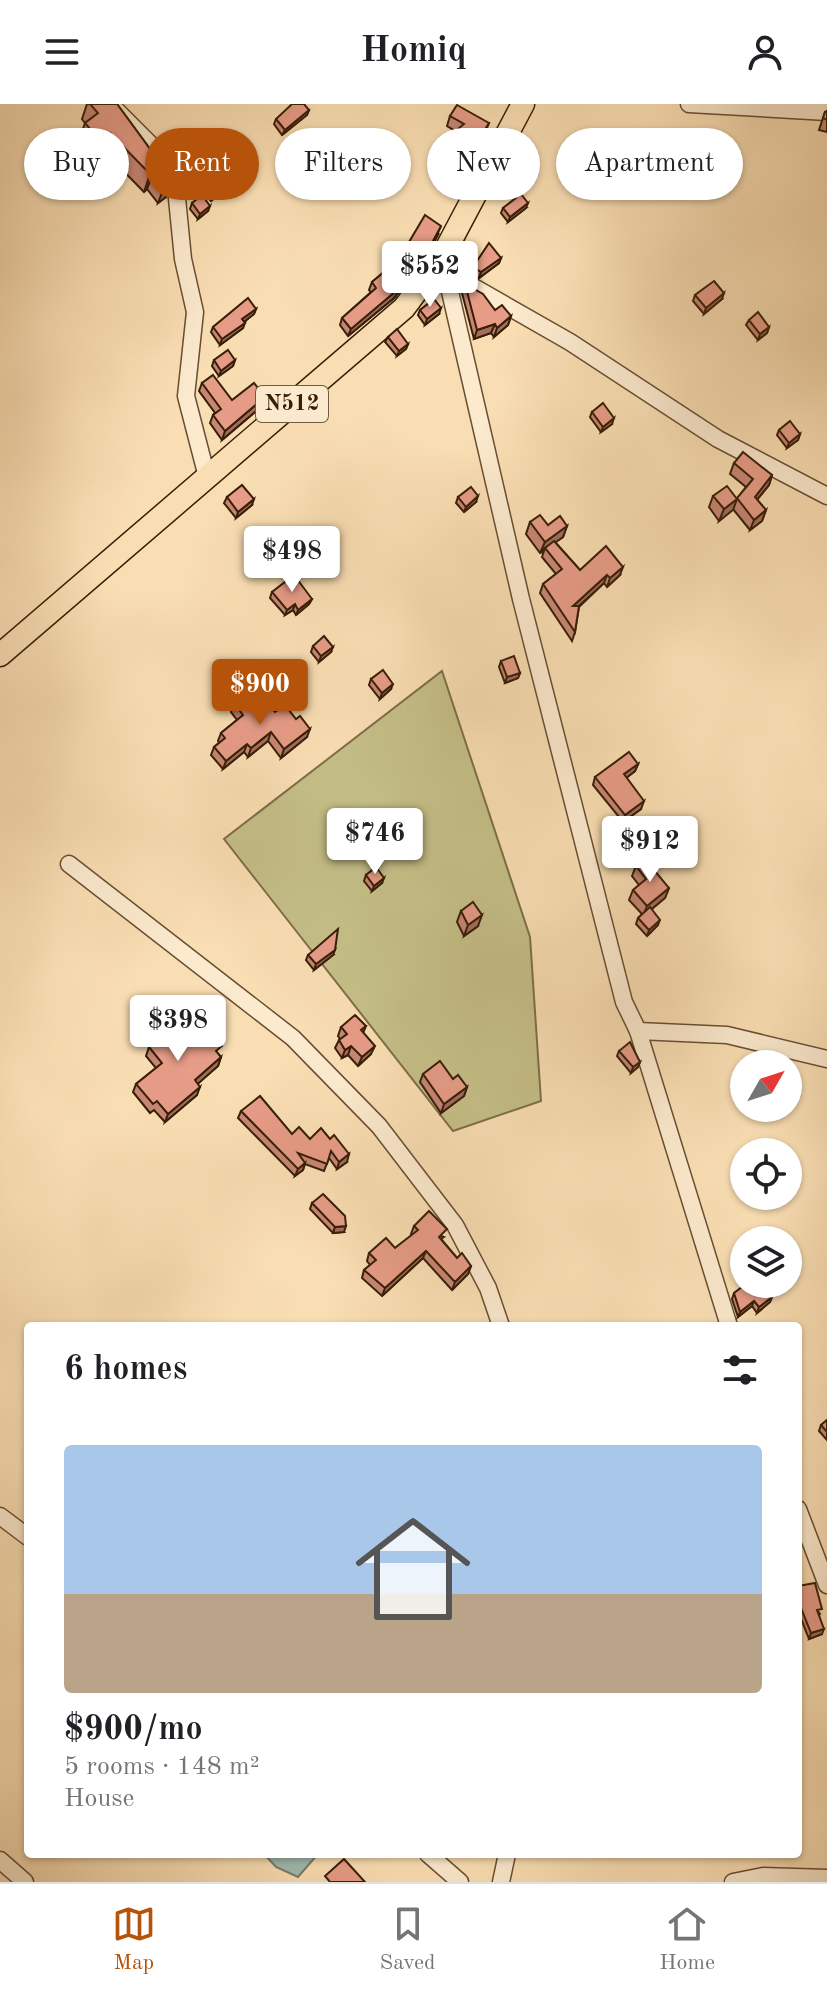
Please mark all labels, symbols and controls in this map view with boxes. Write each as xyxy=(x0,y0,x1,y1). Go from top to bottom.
icon: menu xyxy=(40,30,84,74)
icon: person xyxy=(743,30,787,74)
text: Homiq xyxy=(360,34,467,70)
chip: Buy xyxy=(24,128,129,200)
chip: Rent xyxy=(145,128,259,200)
chip: Filters xyxy=(275,128,411,200)
chip: New xyxy=(427,128,540,200)
chip: Apartment xyxy=(556,128,743,200)
pin: $552 xyxy=(383,241,477,309)
text: $552 xyxy=(400,254,460,280)
road number: N512 xyxy=(256,386,328,422)
pin: $498 xyxy=(245,526,339,594)
text: $498 xyxy=(262,539,322,565)
pin: $900 xyxy=(213,659,307,727)
text: $900 xyxy=(230,672,290,698)
pin: $746 xyxy=(328,808,422,876)
pin: $912 xyxy=(603,816,697,884)
text: $746 xyxy=(345,821,405,847)
text: $912 xyxy=(620,829,680,855)
pin: $398 xyxy=(131,995,225,1063)
text: $398 xyxy=(148,1008,208,1034)
north arrow xyxy=(730,1050,802,1122)
map controls xyxy=(730,1050,802,1298)
button: locate xyxy=(730,1138,802,1210)
button: layers xyxy=(730,1226,802,1298)
icon: filters xyxy=(718,1348,762,1392)
text: 6 homes xyxy=(64,1353,187,1387)
icon: home xyxy=(341,1497,485,1641)
text: $900/mo xyxy=(64,1713,203,1747)
text: 5 rooms · 148 m² xyxy=(64,1754,260,1780)
text: House xyxy=(64,1786,135,1812)
tab: Map xyxy=(112,1902,156,1977)
tab: Saved xyxy=(380,1902,436,1977)
tab: Home xyxy=(659,1902,715,1977)

